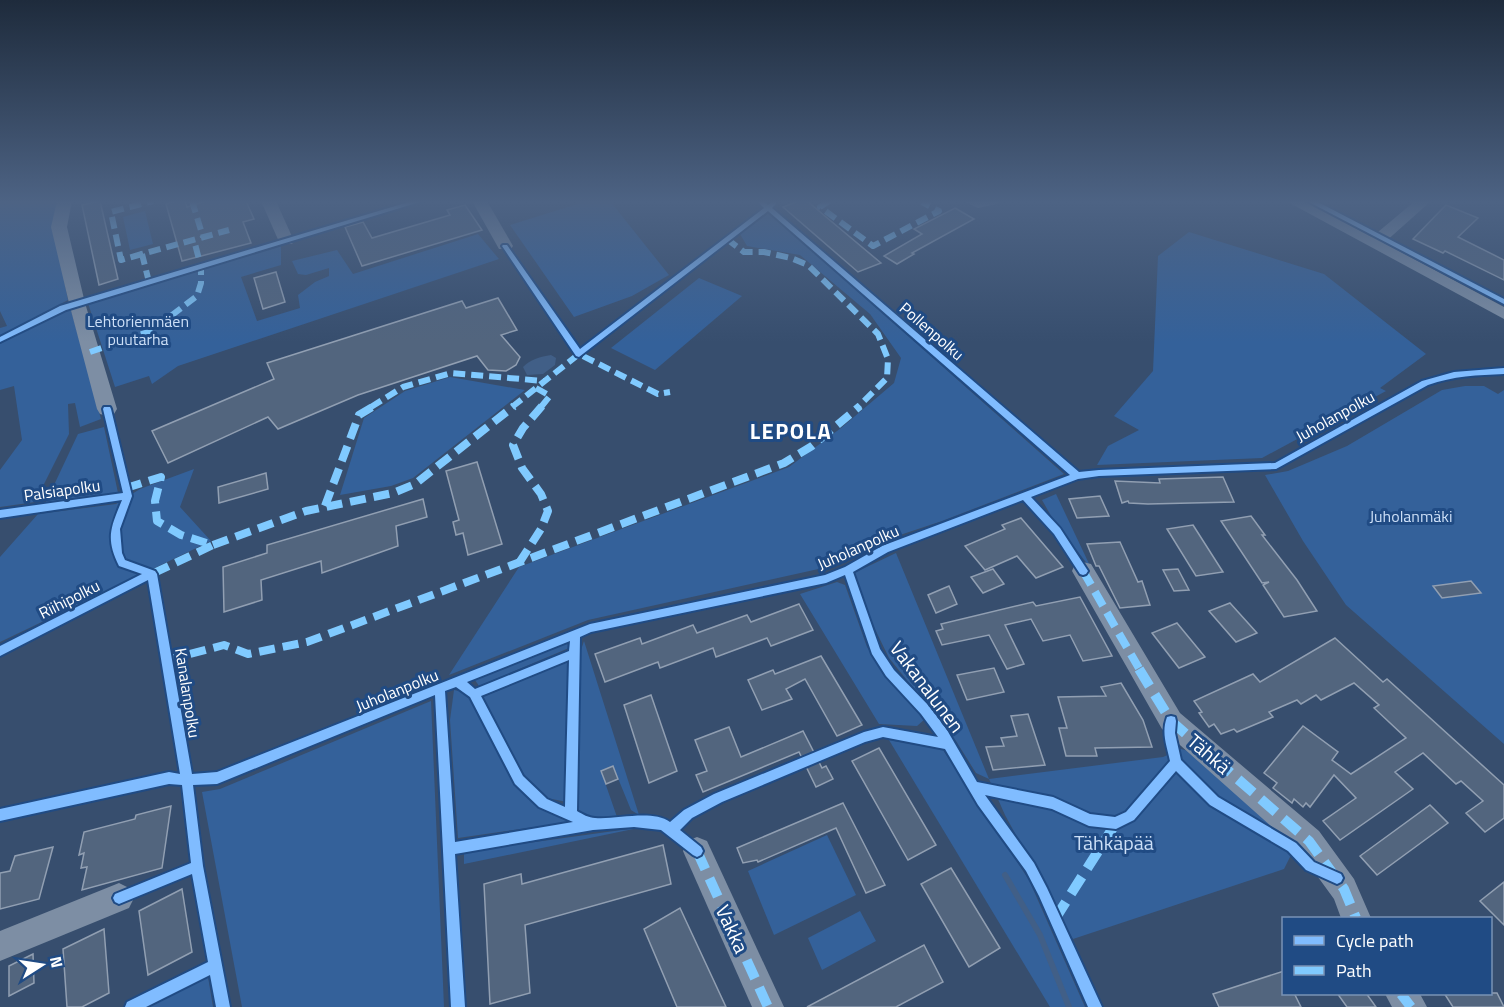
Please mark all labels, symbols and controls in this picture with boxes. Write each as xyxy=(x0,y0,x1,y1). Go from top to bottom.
street label: Pollenpolku xyxy=(894,296,970,366)
park label: Lehtorienmäen puutarha xyxy=(87,309,189,351)
street label: Juholanpolku xyxy=(1291,384,1379,448)
district label: LEPOLA xyxy=(750,414,832,448)
street label: Palsiapolku xyxy=(22,473,102,507)
park label: Juholanmäki xyxy=(1369,504,1453,528)
street label: Juholanpolku xyxy=(813,518,903,576)
street label: Riihipolku xyxy=(34,573,104,625)
street label: Vakanalunen xyxy=(882,634,972,739)
street label: Kanalanpolku xyxy=(169,646,207,740)
street label: Juholanpolku xyxy=(352,663,442,717)
street label: Tähkä xyxy=(1181,726,1238,781)
park label: Tähkäpää xyxy=(1074,827,1154,858)
street label: Vakka xyxy=(708,899,757,958)
legend xyxy=(1282,917,1492,995)
text: Cycle path xyxy=(1336,927,1414,954)
north arrow xyxy=(12,935,72,995)
text: N xyxy=(44,954,70,970)
text: Path xyxy=(1336,957,1372,984)

